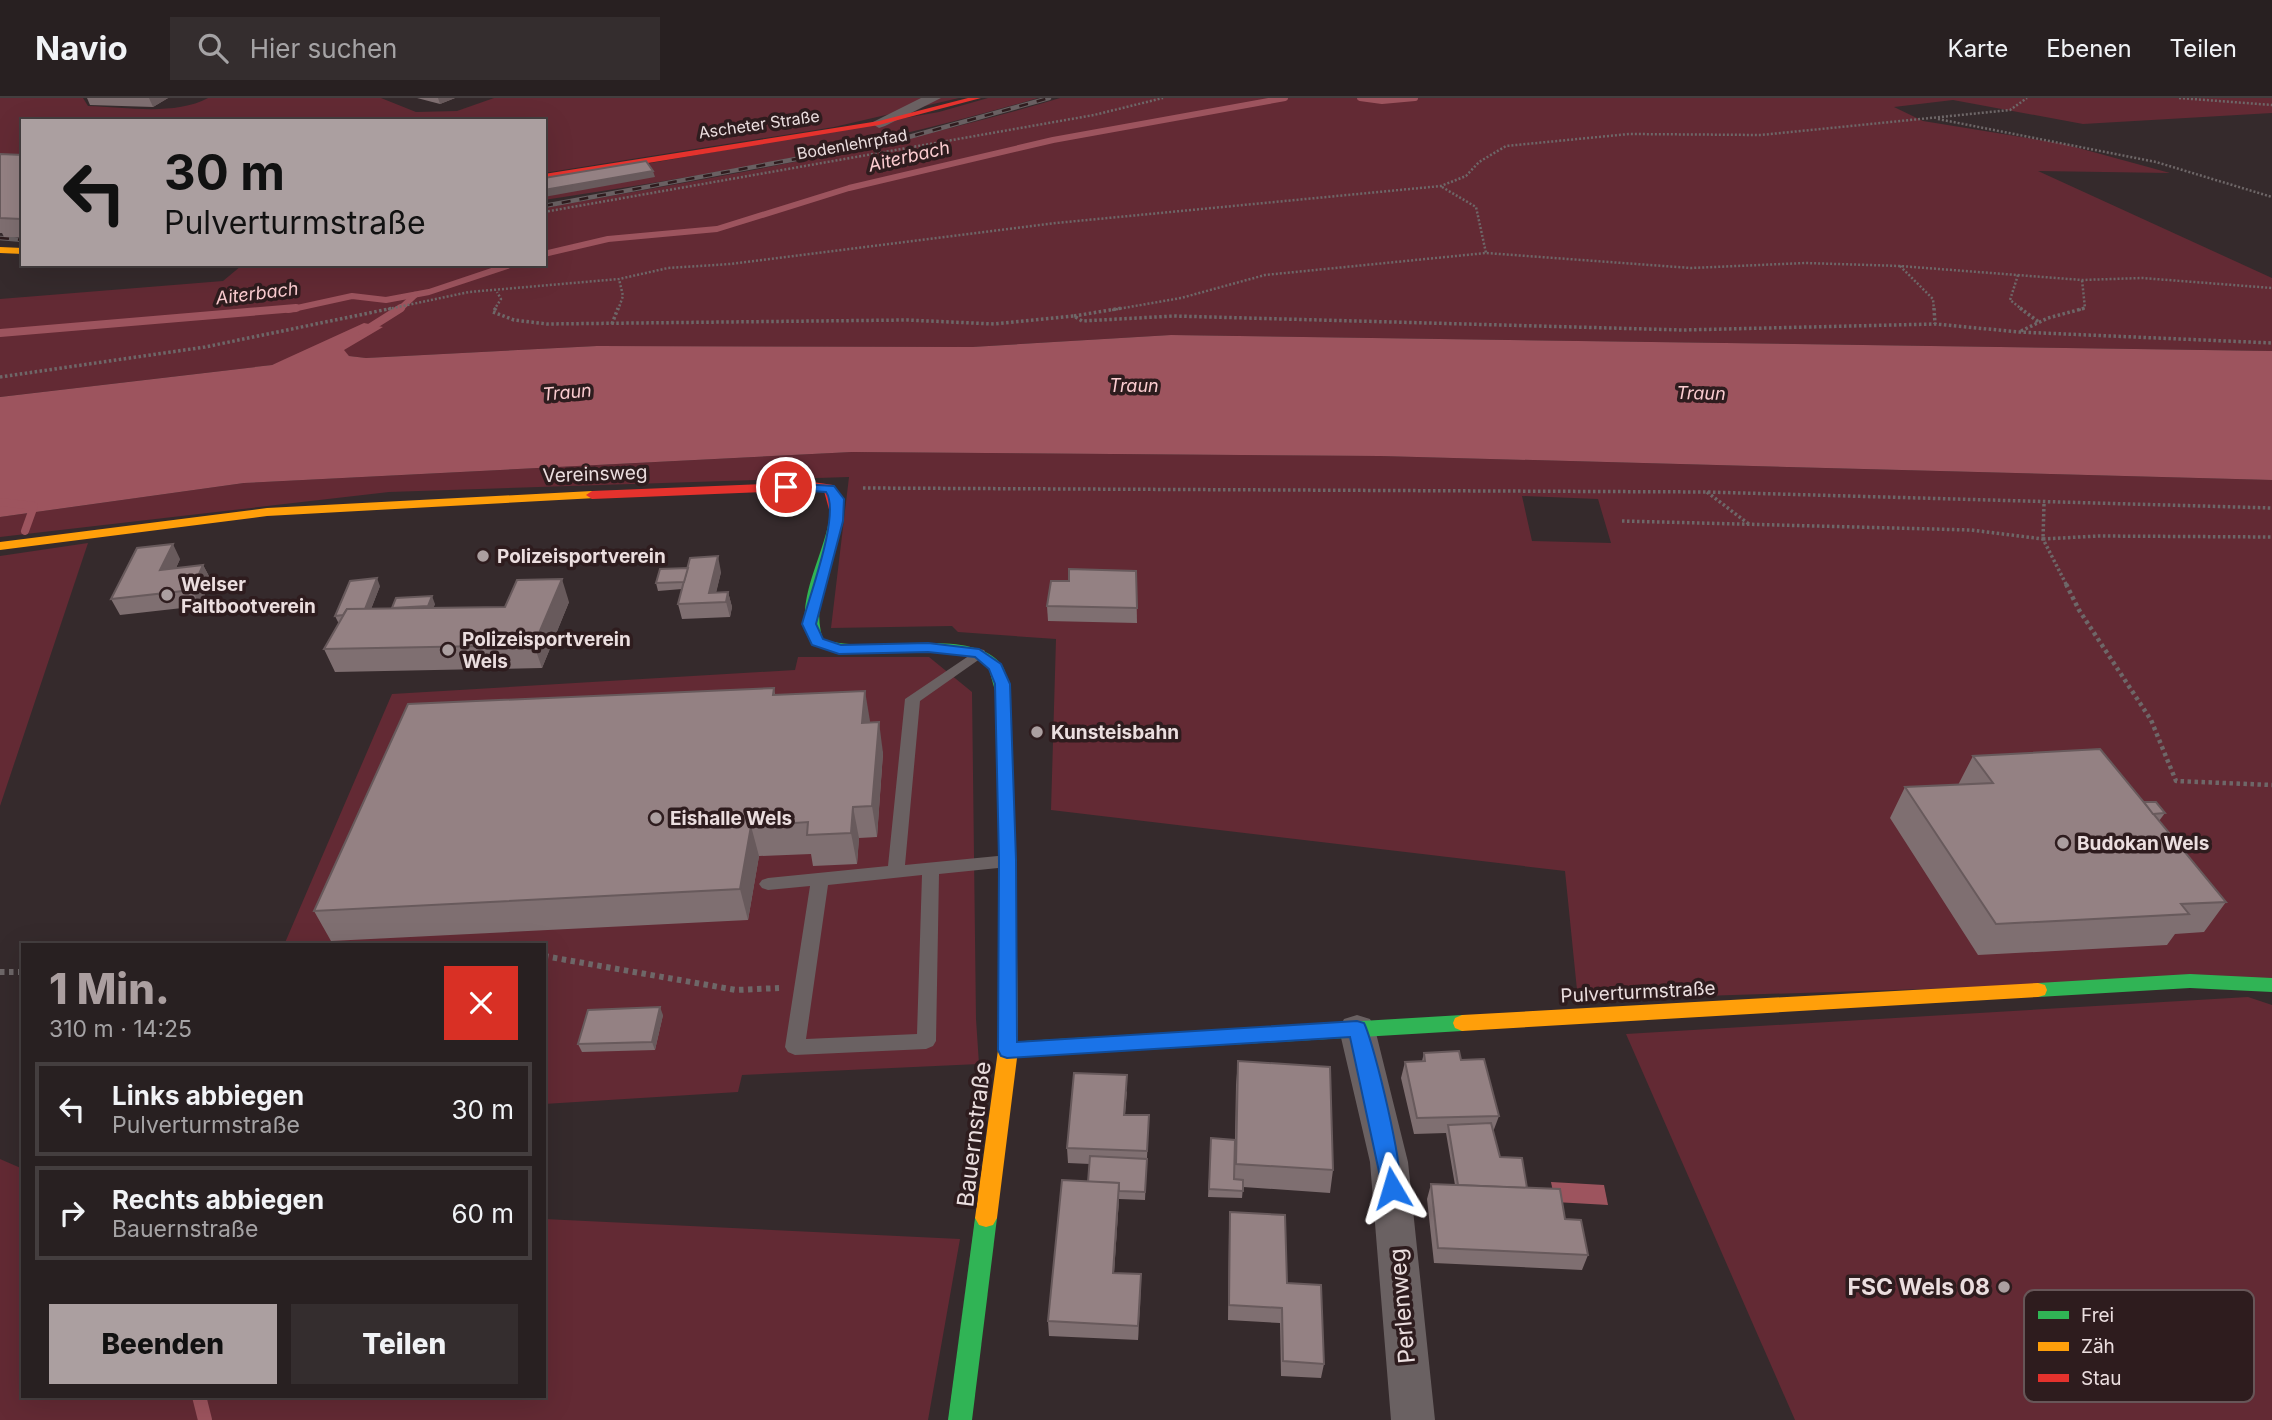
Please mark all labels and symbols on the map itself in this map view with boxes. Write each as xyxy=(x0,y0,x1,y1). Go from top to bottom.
street label: Ascheter Straße xyxy=(697,106,821,142)
street label: Bodenlehrpfad xyxy=(795,124,909,164)
water label: Aiterbach xyxy=(865,136,952,176)
water label: Aiterbach xyxy=(214,278,300,309)
water label: Traun xyxy=(1109,375,1159,396)
water label: Traun xyxy=(541,379,593,405)
water label: Traun xyxy=(1676,382,1726,404)
pin xyxy=(756,457,816,517)
street label: Vereinsweg xyxy=(542,461,648,487)
place label: Polizeisportverein xyxy=(497,545,666,568)
marker: Polizeisportverein xyxy=(475,548,491,564)
place label: Welser Faltbootverein xyxy=(181,573,316,618)
marker: Welser Faltbootverein xyxy=(159,587,175,603)
place label: Polizeisportverein Wels xyxy=(462,628,631,673)
marker: Polizeisportverein Wels xyxy=(440,642,456,658)
place label: Kunsteisbahn xyxy=(1051,721,1179,744)
marker: Kunsteisbahn xyxy=(1029,724,1045,740)
place label: Eishalle Wels xyxy=(670,807,792,830)
marker: Eishalle Wels xyxy=(648,810,664,826)
place label: Budokan Wels xyxy=(2077,832,2209,855)
marker: Budokan Wels xyxy=(2055,835,2071,851)
street label: Pulverturmstraße xyxy=(1560,976,1716,1008)
street label: Bauernstraße xyxy=(951,1060,997,1208)
position arrow xyxy=(1355,1151,1429,1225)
street label: Perlenweg xyxy=(1383,1247,1421,1365)
place label: FSC Wels 08 xyxy=(1848,1273,1990,1301)
marker: FSC Wels 08 xyxy=(1996,1279,2012,1295)
legend xyxy=(2024,1290,2254,1402)
text: Frei xyxy=(2081,1304,2114,1327)
text: Zäh xyxy=(2081,1335,2115,1358)
text: Stau xyxy=(2081,1367,2121,1390)

